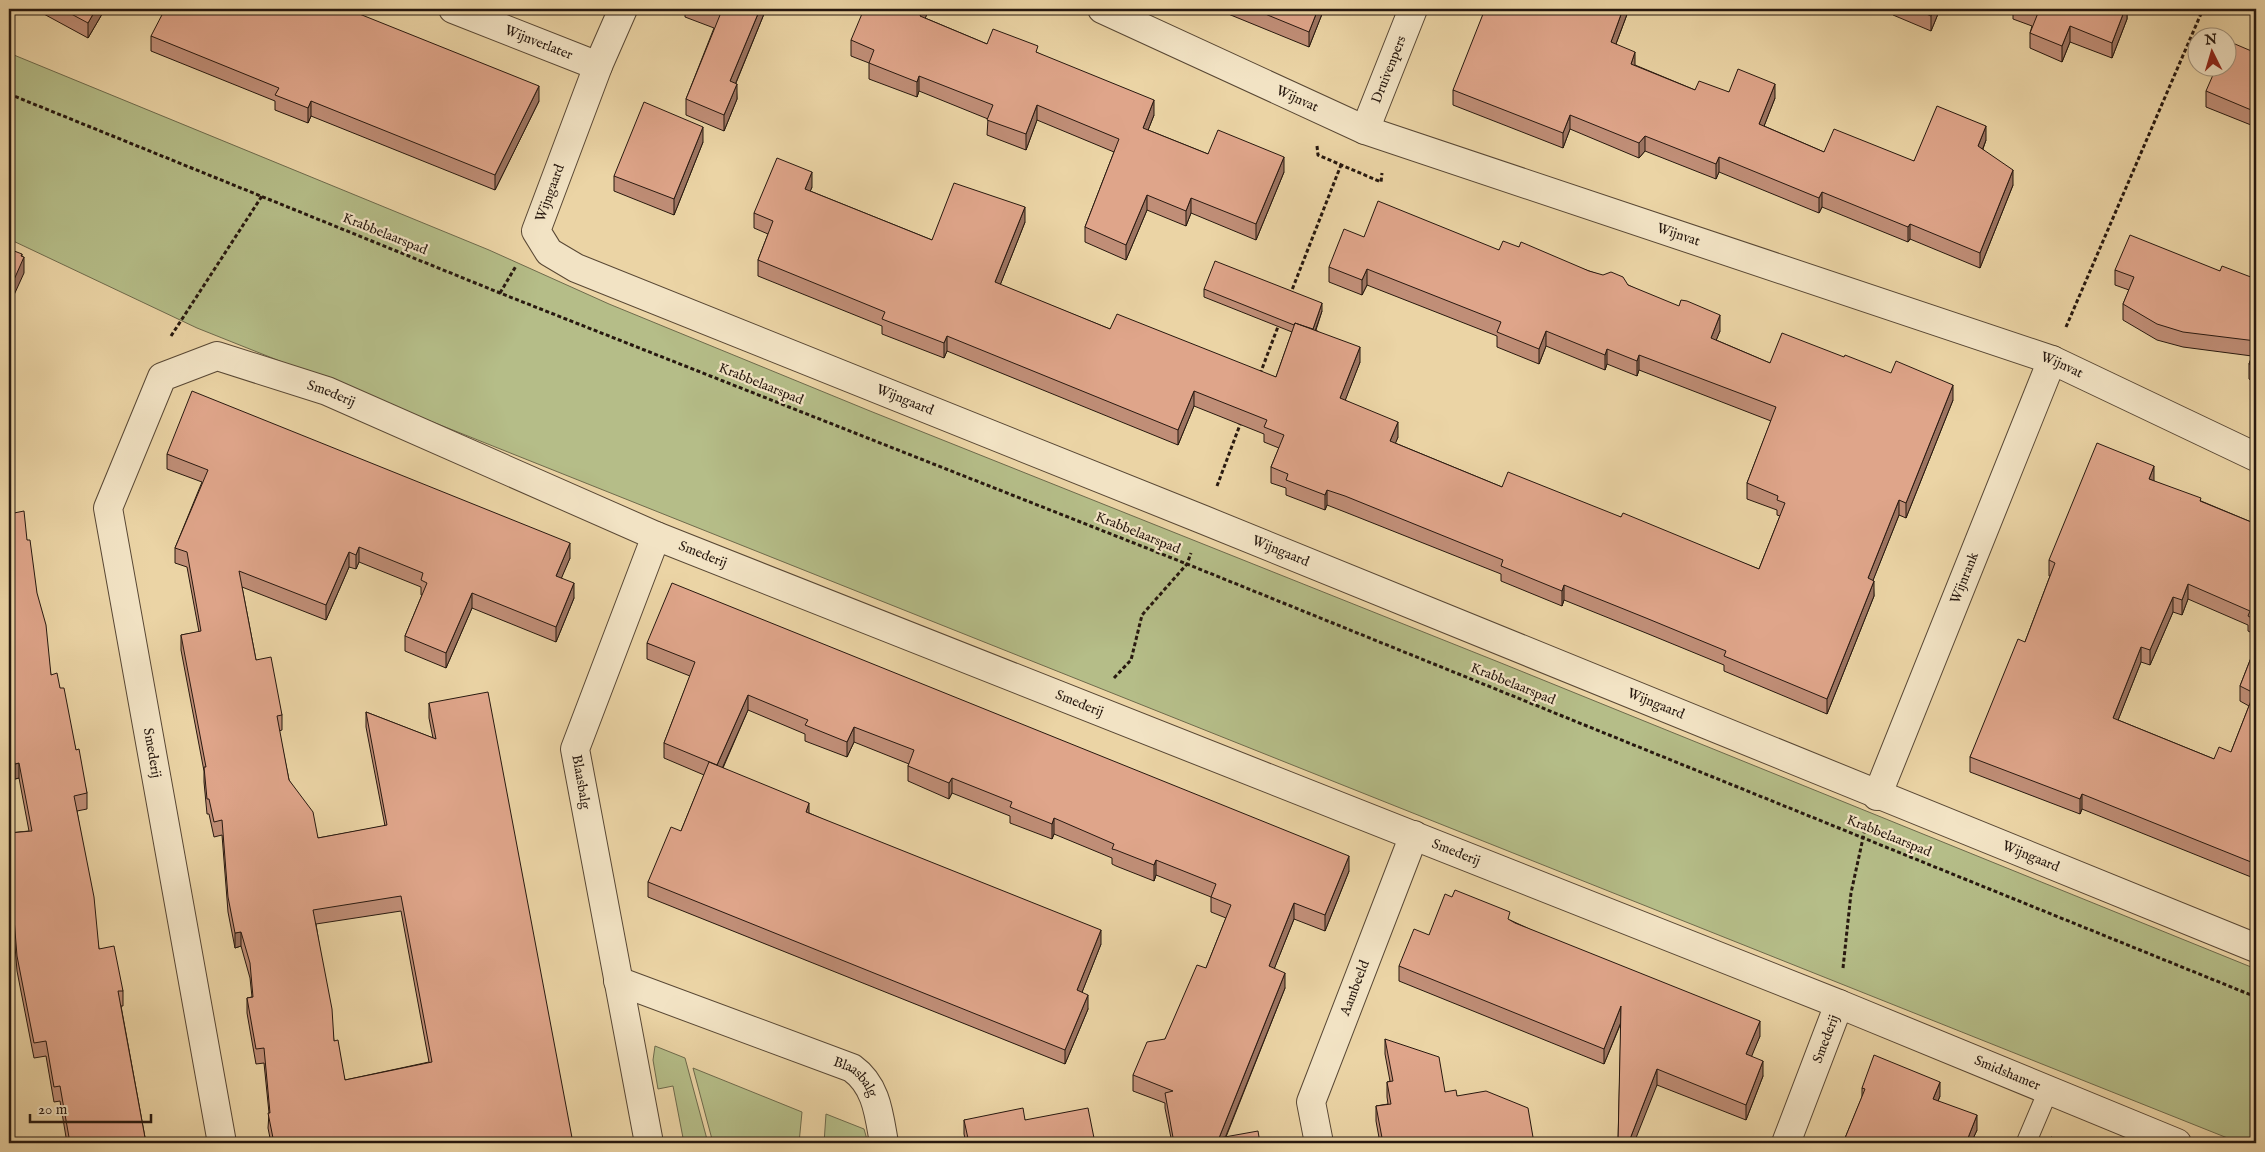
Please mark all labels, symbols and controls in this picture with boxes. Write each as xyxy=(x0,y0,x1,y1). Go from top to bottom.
street label: Wijnverlater xyxy=(502,21,575,64)
north arrow xyxy=(2188,28,2238,78)
text: N xyxy=(2203,31,2218,50)
street label: Druivenpers xyxy=(1367,33,1411,106)
street label: Wijnvat xyxy=(1273,81,1322,116)
street label: Wijngaard xyxy=(531,161,569,224)
street label: Krabbelaarspad xyxy=(340,209,431,259)
street label: Wijnvat xyxy=(1654,219,1703,251)
street label: Wijnvat xyxy=(2038,348,2086,383)
street label: Krabbelaarspad xyxy=(716,359,807,409)
street label: Smederij xyxy=(305,376,358,411)
street label: Wijngaard xyxy=(874,380,937,420)
street label: Krabbelaarspad xyxy=(1093,508,1184,558)
street label: Wijngaard xyxy=(1249,532,1312,571)
street label: Smederij xyxy=(676,537,730,572)
street label: Wijnrank xyxy=(1946,549,1983,606)
street label: Krabbelaarspad xyxy=(1468,659,1559,709)
street label: Wijngaard xyxy=(1625,684,1688,724)
street label: Smederij xyxy=(1053,686,1106,721)
street label: Smederij xyxy=(139,727,165,779)
street label: Blaasbalg xyxy=(567,753,595,811)
street label: Krabbelaarspad xyxy=(1844,811,1935,861)
street label: Smederij xyxy=(1429,835,1483,870)
street label: Wijngaard xyxy=(2000,837,2063,876)
street label: Aambeeld xyxy=(1336,957,1374,1019)
street label: Smederij xyxy=(1809,1012,1843,1066)
street label: Smidshamer xyxy=(1972,1052,2043,1095)
street label: Blaasbalg xyxy=(831,1053,882,1100)
scale bar xyxy=(30,1092,151,1124)
text: 20 m xyxy=(38,1100,68,1119)

